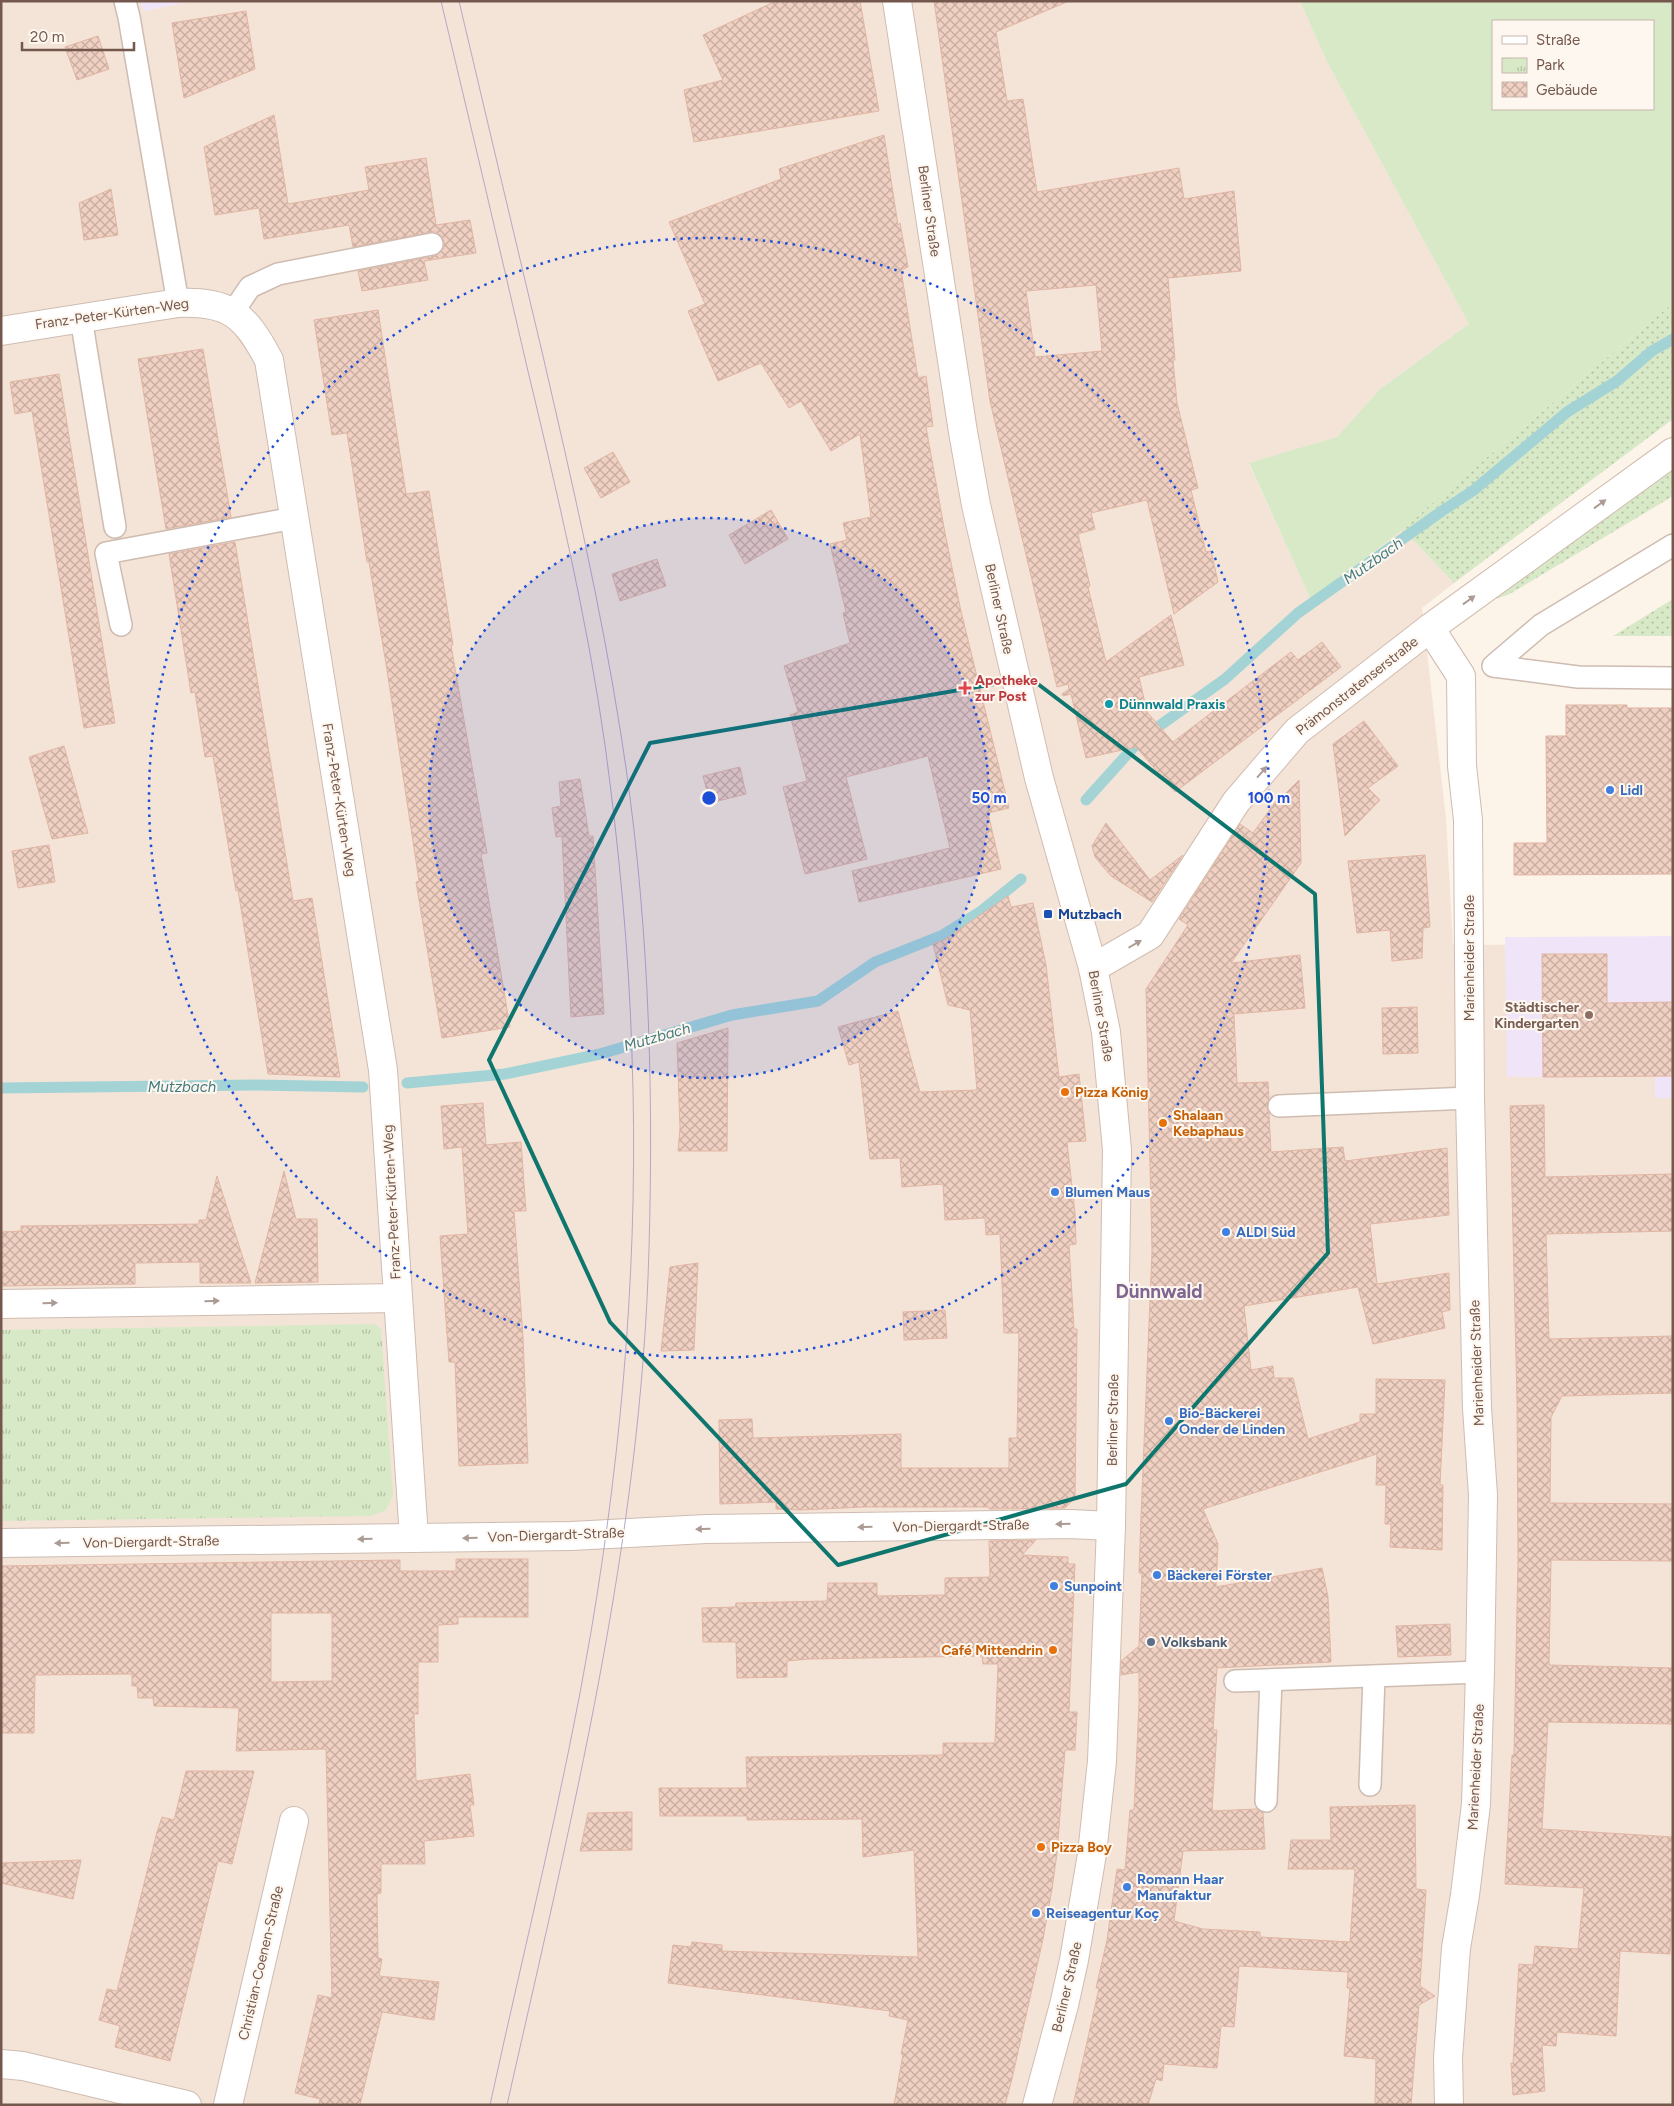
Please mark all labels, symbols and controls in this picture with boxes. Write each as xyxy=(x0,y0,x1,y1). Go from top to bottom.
scale bar xyxy=(22,20,135,52)
legend xyxy=(1492,20,1654,110)
text: 20 m xyxy=(30,28,64,46)
text: Straße xyxy=(1536,31,1580,49)
text: Park xyxy=(1536,56,1565,74)
text: Gebäude xyxy=(1536,81,1597,99)
street label: Berliner Straße xyxy=(914,164,944,258)
street label: Franz-Peter-Kürten-Weg xyxy=(34,295,190,333)
one-way arrow xyxy=(1594,499,1607,509)
water label: Mutzbach xyxy=(1340,534,1406,588)
street label: Berliner Straße xyxy=(981,562,1017,656)
one-way arrow xyxy=(1462,594,1475,605)
street label: Prämonstratenserstraße xyxy=(1293,633,1422,739)
place label: Apotheke zur Post xyxy=(975,672,1038,705)
marker: Apotheke zur Post xyxy=(959,682,971,694)
place label: Dünnwald Praxis xyxy=(1119,696,1226,713)
marker: Dünnwald Praxis xyxy=(1103,698,1115,710)
street label: Franz-Peter-Kürten-Weg xyxy=(318,722,360,878)
one-way arrow xyxy=(1256,766,1267,779)
place label: Lidl xyxy=(1620,782,1643,799)
marker: Lidl xyxy=(1604,784,1616,796)
centre of rings xyxy=(700,789,718,807)
text: 50 m xyxy=(971,789,1007,807)
text: 100 m xyxy=(1248,789,1290,807)
street label: Marienheider Straße xyxy=(1461,894,1478,1021)
place label: Mutzbach xyxy=(1058,906,1122,923)
marker: Mutzbach xyxy=(1042,908,1054,920)
one-way arrow xyxy=(1129,939,1142,948)
street label: Berliner Straße xyxy=(1085,969,1117,1063)
place label: Städtischer Kindergarten xyxy=(1494,999,1580,1032)
marker: Städtischer Kindergarten xyxy=(1583,1009,1595,1021)
water label: Mutzbach xyxy=(622,1019,692,1055)
water label: Mutzbach xyxy=(148,1078,216,1096)
place label: Pizza König xyxy=(1075,1084,1148,1101)
marker: Pizza König xyxy=(1059,1086,1071,1098)
place label: Shalaan Kebaphaus xyxy=(1173,1107,1244,1140)
marker: Shalaan Kebaphaus xyxy=(1157,1117,1169,1129)
street label: Franz-Peter-Kürten-Weg xyxy=(379,1124,405,1280)
place label: Blumen Maus xyxy=(1065,1184,1151,1201)
marker: Blumen Maus xyxy=(1049,1186,1061,1198)
place label: ALDI Süd xyxy=(1236,1224,1295,1241)
marker: ALDI Süd xyxy=(1220,1226,1232,1238)
district label: Dünnwald xyxy=(1115,1280,1203,1303)
one-way arrow xyxy=(205,1297,221,1305)
one-way arrow xyxy=(42,1299,58,1307)
street label: Marienheider Straße xyxy=(1466,1299,1488,1426)
street label: Berliner Straße xyxy=(1104,1373,1122,1466)
place label: Bio-Bäckerei Onder de Linden xyxy=(1179,1405,1285,1438)
marker: Bio-Bäckerei Onder de Linden xyxy=(1163,1415,1175,1427)
street label: Von-Diergardt-Straße xyxy=(892,1516,1030,1536)
one-way arrow xyxy=(1054,1520,1070,1528)
one-way arrow xyxy=(857,1523,873,1531)
street label: Von-Diergardt-Straße xyxy=(487,1524,625,1546)
one-way arrow xyxy=(694,1526,710,1534)
street label: Von-Diergardt-Straße xyxy=(82,1532,220,1552)
one-way arrow xyxy=(462,1534,478,1542)
one-way arrow xyxy=(357,1535,373,1543)
one-way arrow xyxy=(54,1539,70,1547)
place label: Bäckerei Förster xyxy=(1167,1567,1272,1584)
marker: Bäckerei Förster xyxy=(1151,1569,1163,1581)
place label: Sunpoint xyxy=(1064,1578,1123,1595)
marker: Sunpoint xyxy=(1048,1580,1060,1592)
place label: Volksbank xyxy=(1161,1634,1228,1651)
marker: Volksbank xyxy=(1145,1636,1157,1648)
place label: Café Mittendrin xyxy=(941,1642,1043,1659)
marker: Café Mittendrin xyxy=(1047,1644,1059,1656)
street label: Marienheider Straße xyxy=(1464,1703,1488,1831)
place label: Pizza Boy xyxy=(1051,1839,1113,1856)
marker: Pizza Boy xyxy=(1035,1841,1047,1853)
place label: Romann Haar Manufaktur xyxy=(1137,1871,1224,1904)
marker: Romann Haar Manufaktur xyxy=(1121,1881,1133,1893)
street label: Christian-Coenen-Straße xyxy=(235,1884,287,2042)
place label: Reiseagentur Koç xyxy=(1046,1905,1160,1922)
marker: Reiseagentur Koç xyxy=(1030,1907,1042,1919)
street label: Berliner Straße xyxy=(1048,1940,1086,2034)

